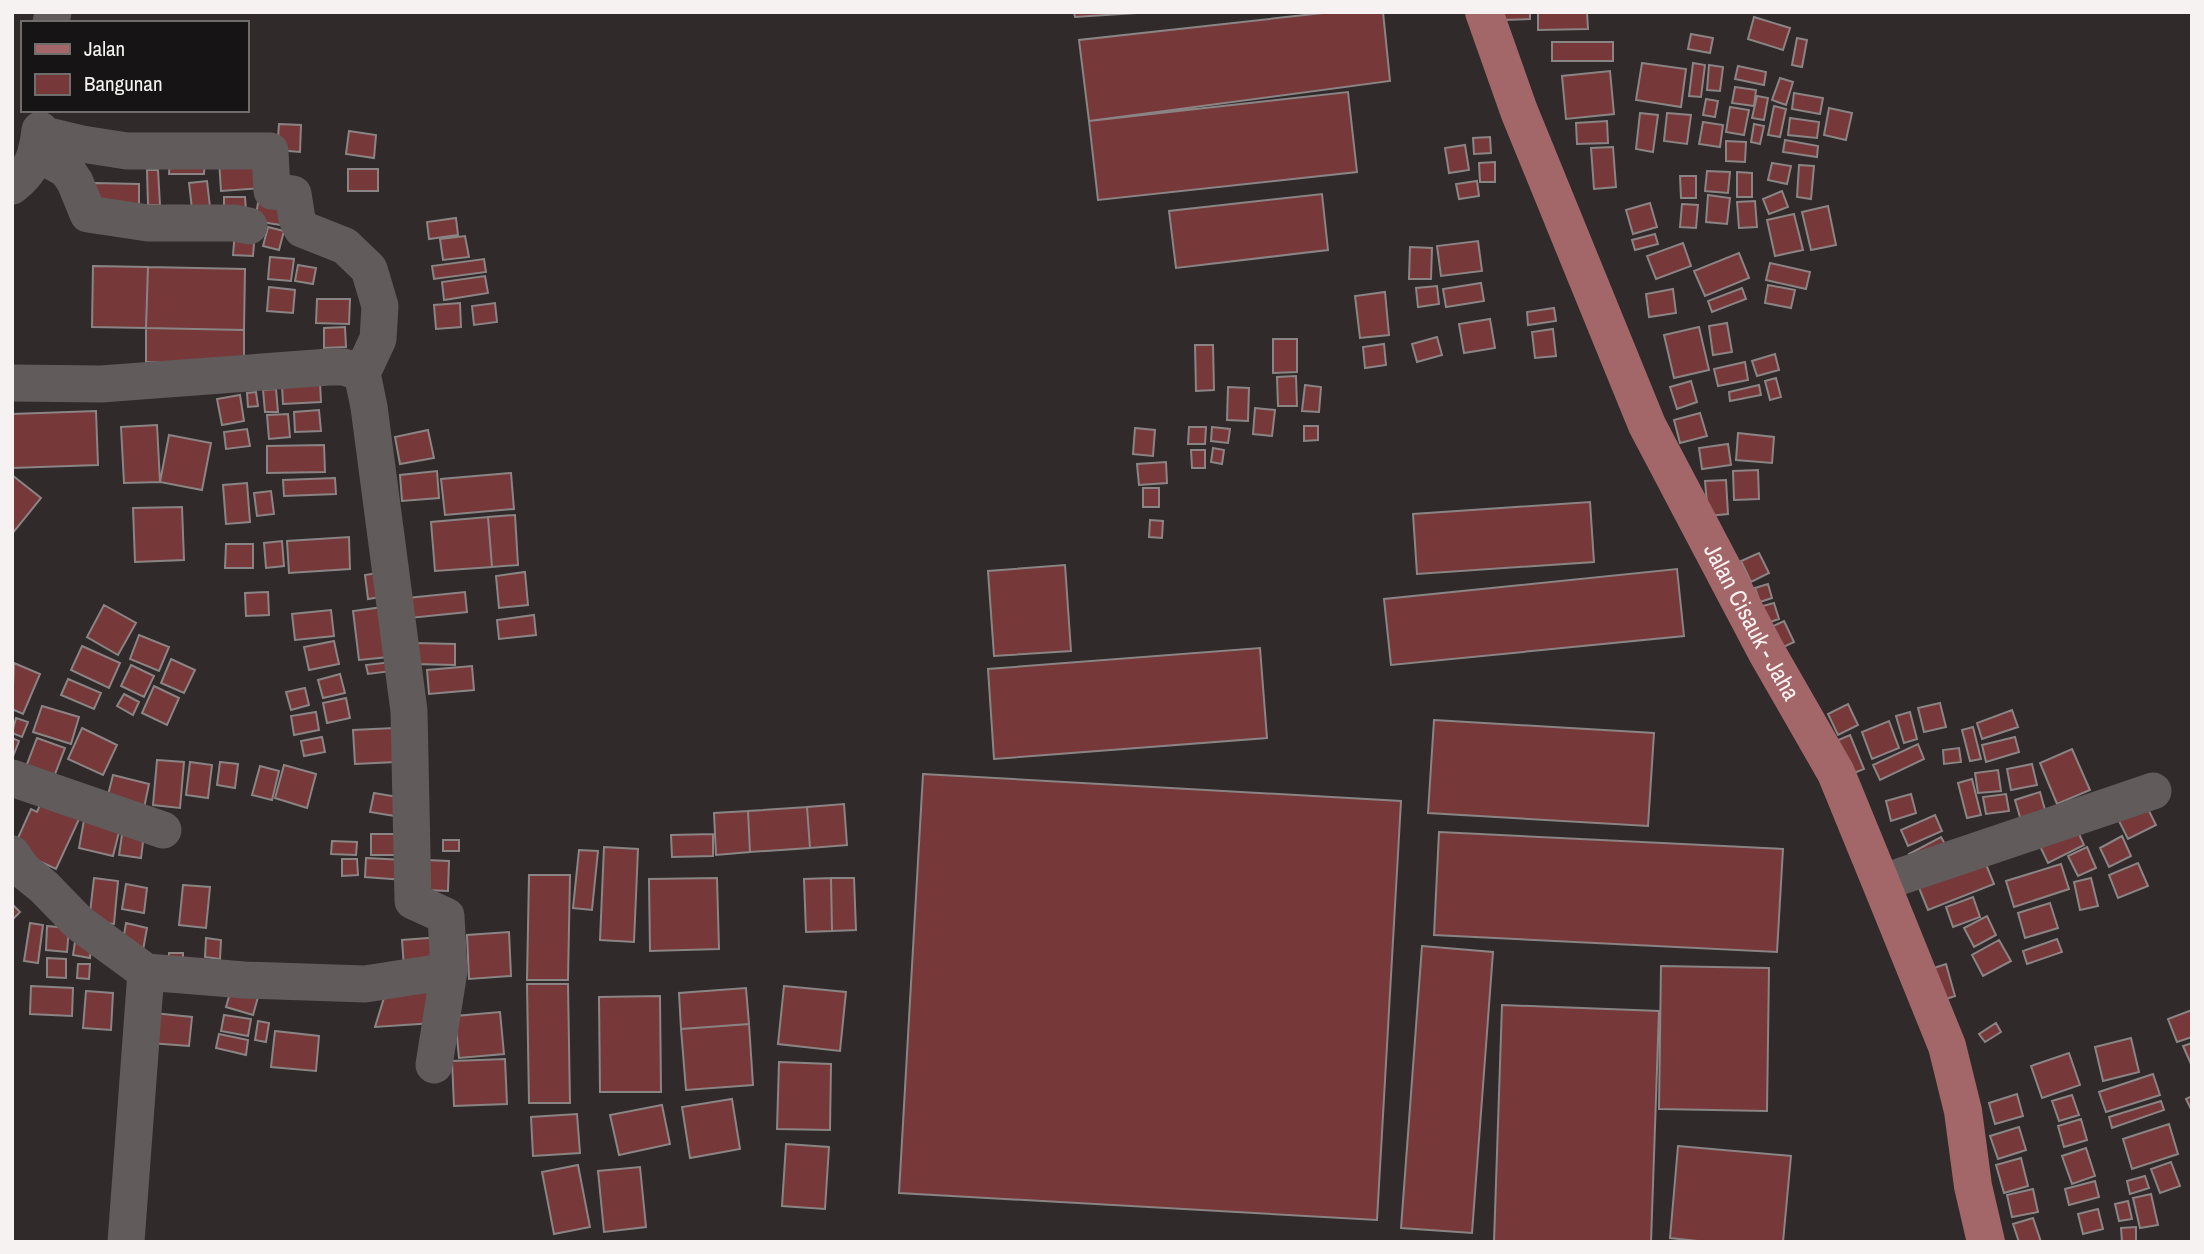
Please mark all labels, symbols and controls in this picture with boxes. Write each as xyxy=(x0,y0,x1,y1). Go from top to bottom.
legend xyxy=(21,21,248,112)
text: Jalan xyxy=(84,34,125,63)
text: Bangunan xyxy=(84,69,163,98)
street label: Jalan Cisauk - Jaha xyxy=(1697,537,1808,706)

